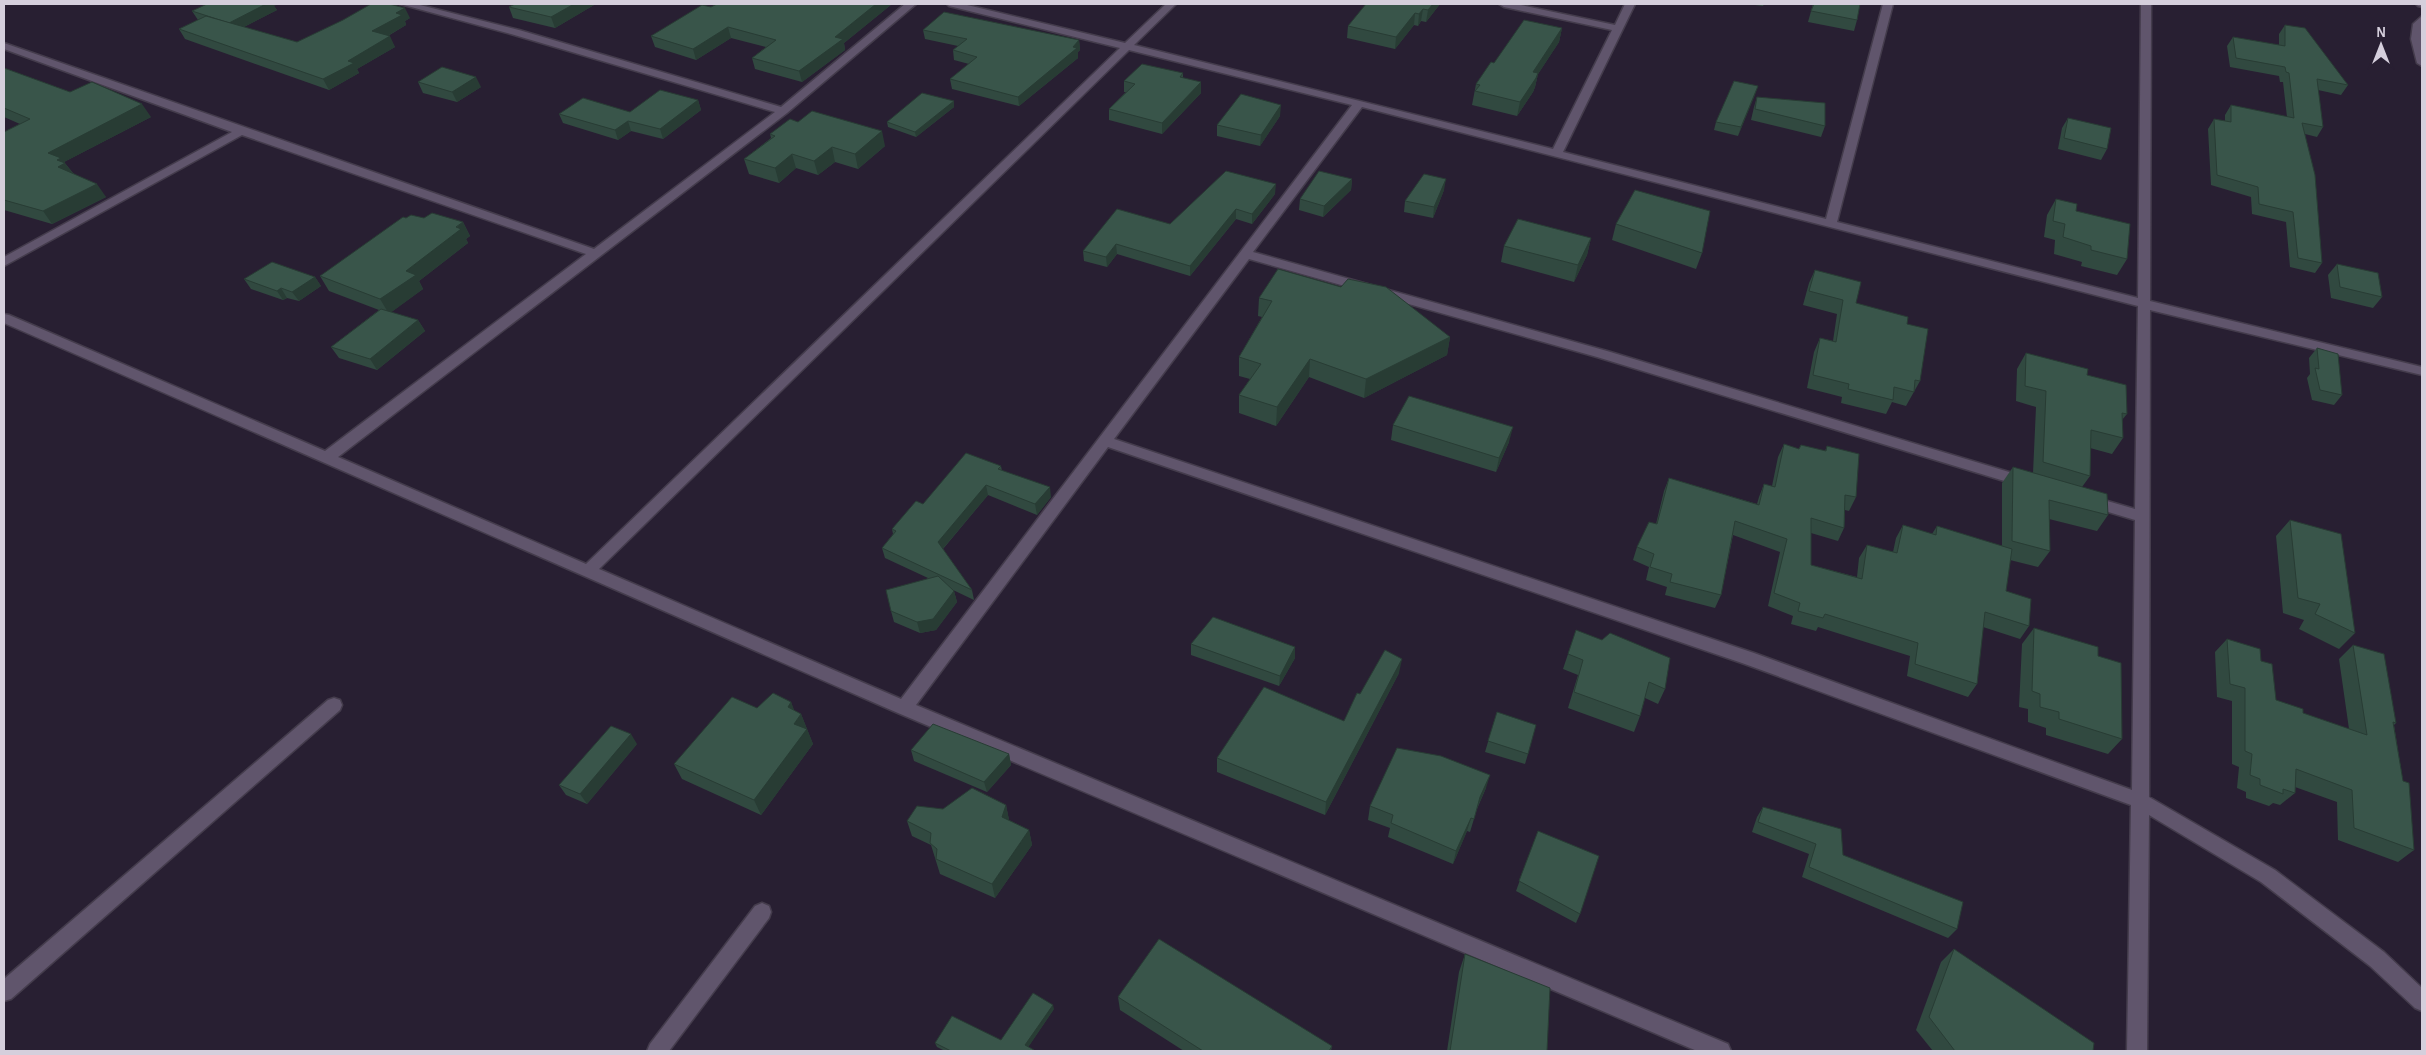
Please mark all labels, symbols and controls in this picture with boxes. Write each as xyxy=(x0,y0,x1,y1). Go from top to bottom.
north arrow xyxy=(2356,20,2406,70)
text: N xyxy=(2376,26,2386,40)

